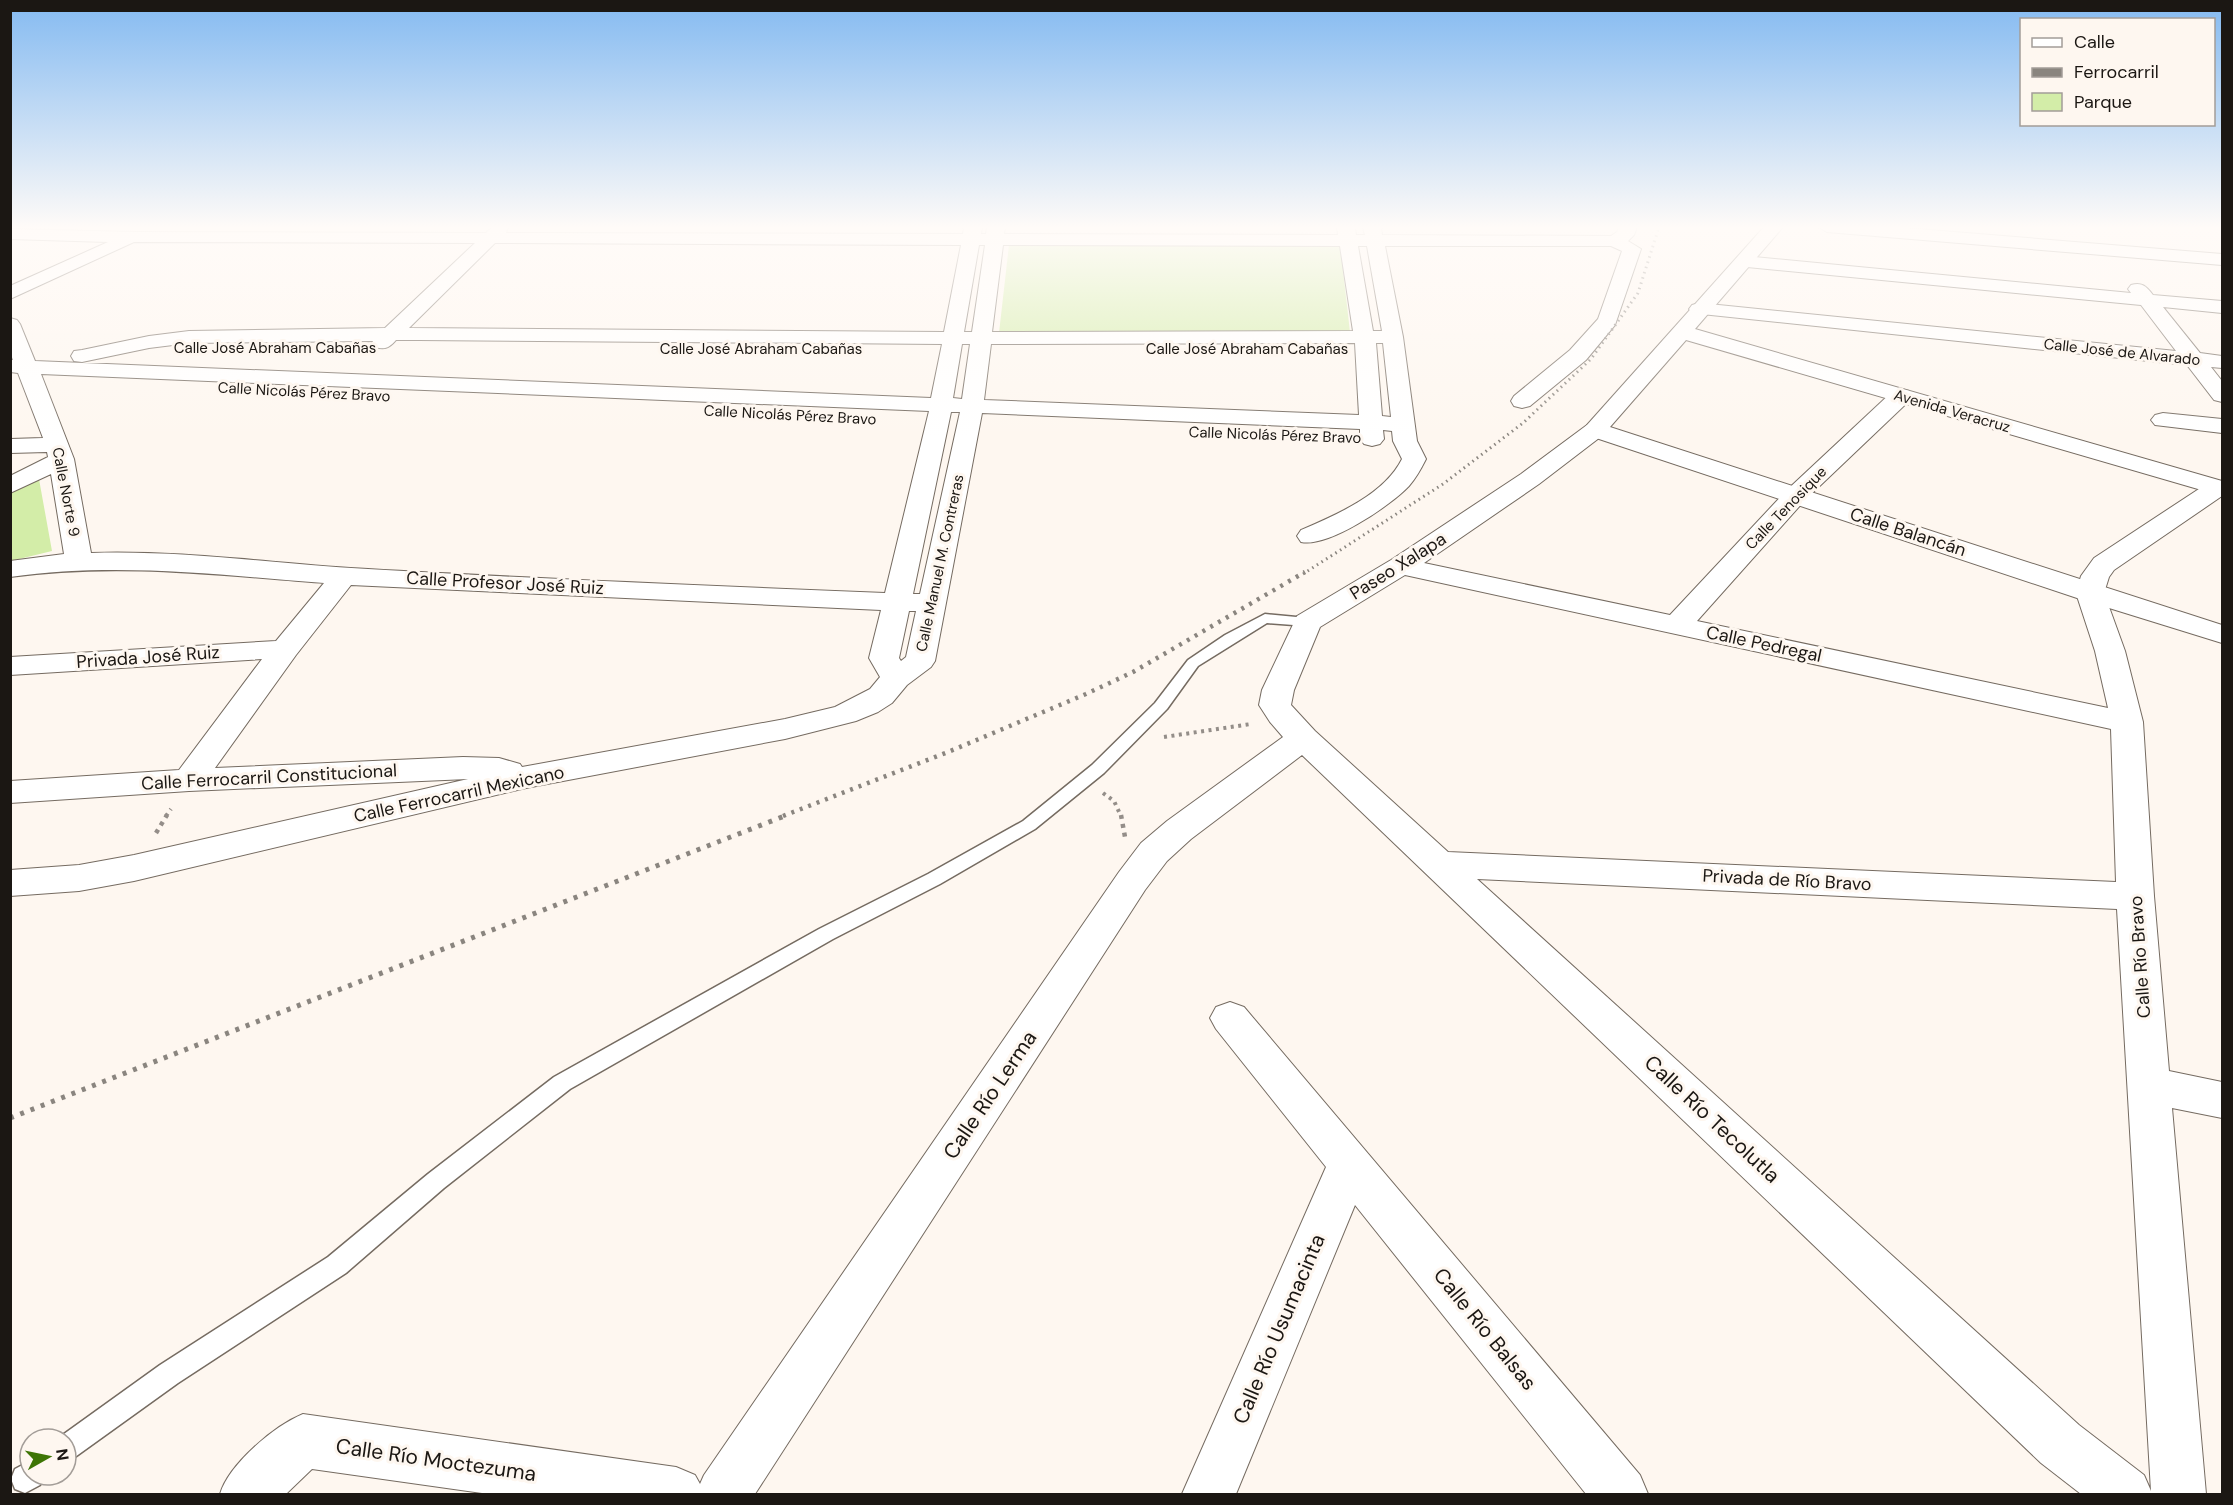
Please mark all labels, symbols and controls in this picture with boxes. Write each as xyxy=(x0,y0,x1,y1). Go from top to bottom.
legend xyxy=(2020,18,2215,126)
text: Calle xyxy=(2074,30,2115,54)
text: Ferrocarril xyxy=(2074,60,2159,84)
text: Parque xyxy=(2074,90,2132,114)
street label: Calle José de Alvarado xyxy=(2043,334,2201,370)
street label: Calle José Abraham Cabañas xyxy=(174,338,376,358)
street label: Calle José Abraham Cabañas xyxy=(660,339,862,359)
street label: Calle José Abraham Cabañas xyxy=(1146,339,1348,359)
street label: Calle Nicolás Pérez Bravo xyxy=(217,377,391,407)
street label: Avenida Veracruz xyxy=(1892,385,2013,437)
street label: Calle Nicolás Pérez Bravo xyxy=(703,400,877,430)
street label: Calle Nicolás Pérez Bravo xyxy=(1188,422,1362,448)
street label: Calle Norte 9 xyxy=(48,446,84,538)
street label: Calle Tenosique xyxy=(1741,462,1831,554)
street label: Calle Manuel M. Contreras xyxy=(911,473,969,653)
street label: Calle Balancán xyxy=(1847,502,1969,562)
street label: Paseo Xalapa xyxy=(1345,527,1451,605)
street label: Calle Profesor José Ruiz xyxy=(406,566,604,600)
street label: Calle Pedregal xyxy=(1704,620,1824,668)
street label: Privada José Ruiz xyxy=(76,640,220,674)
street label: Calle Ferrocarril Constitucional xyxy=(140,758,398,796)
street label: Calle Ferrocarril Mexicano xyxy=(352,760,566,828)
street label: Privada de Río Bravo xyxy=(1702,864,1872,896)
street label: Calle Río Bravo xyxy=(2124,895,2156,1019)
street label: Calle Río Lerma xyxy=(937,1025,1043,1165)
street label: Calle Río Tecolutla xyxy=(1638,1049,1786,1189)
street label: Calle Río Usumacinta xyxy=(1226,1230,1332,1428)
street label: Calle Río Balsas xyxy=(1427,1262,1543,1396)
north arrow xyxy=(18,1427,78,1487)
street label: Calle Río Moctezuma xyxy=(334,1432,538,1488)
text: N xyxy=(51,1447,74,1462)

